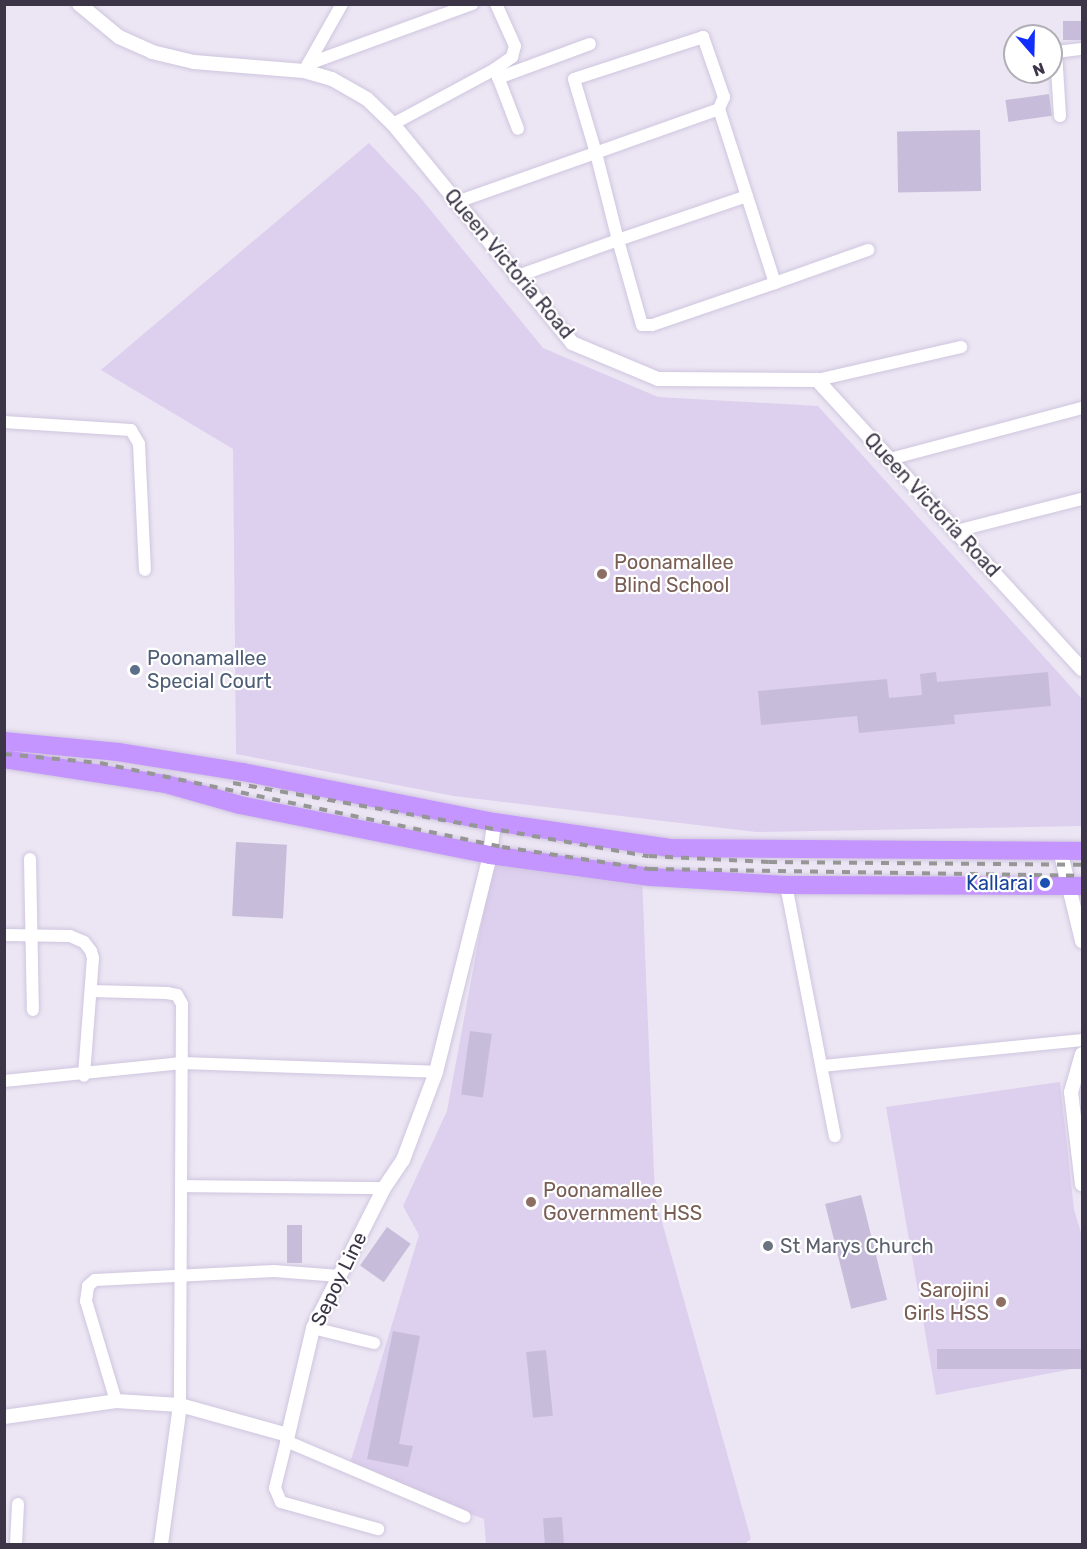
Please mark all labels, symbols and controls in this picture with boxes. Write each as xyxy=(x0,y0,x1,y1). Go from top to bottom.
north arrow xyxy=(1003,24,1063,84)
text: N xyxy=(1030,59,1047,80)
street label: Queen Victoria Road xyxy=(439,184,579,344)
street label: Queen Victoria Road xyxy=(859,428,1005,582)
place label: Poonamallee Blind School xyxy=(614,550,734,597)
marker: Poonamallee Blind School xyxy=(595,567,609,581)
place label: Poonamallee Special Court xyxy=(147,646,271,693)
marker: Poonamallee Special Court xyxy=(128,663,142,677)
place label: Kallarai xyxy=(966,871,1033,895)
marker: Kallarai xyxy=(1038,876,1052,890)
place label: Poonamallee Government HSS xyxy=(543,1178,702,1225)
marker: Poonamallee Government HSS xyxy=(524,1195,538,1209)
street label: Sepoy Line xyxy=(306,1228,372,1330)
place label: St Marys Church xyxy=(780,1234,934,1258)
marker: St Marys Church xyxy=(761,1239,775,1253)
place label: Sarojini Girls HSS xyxy=(904,1278,989,1325)
marker: Sarojini Girls HSS xyxy=(994,1295,1008,1309)

